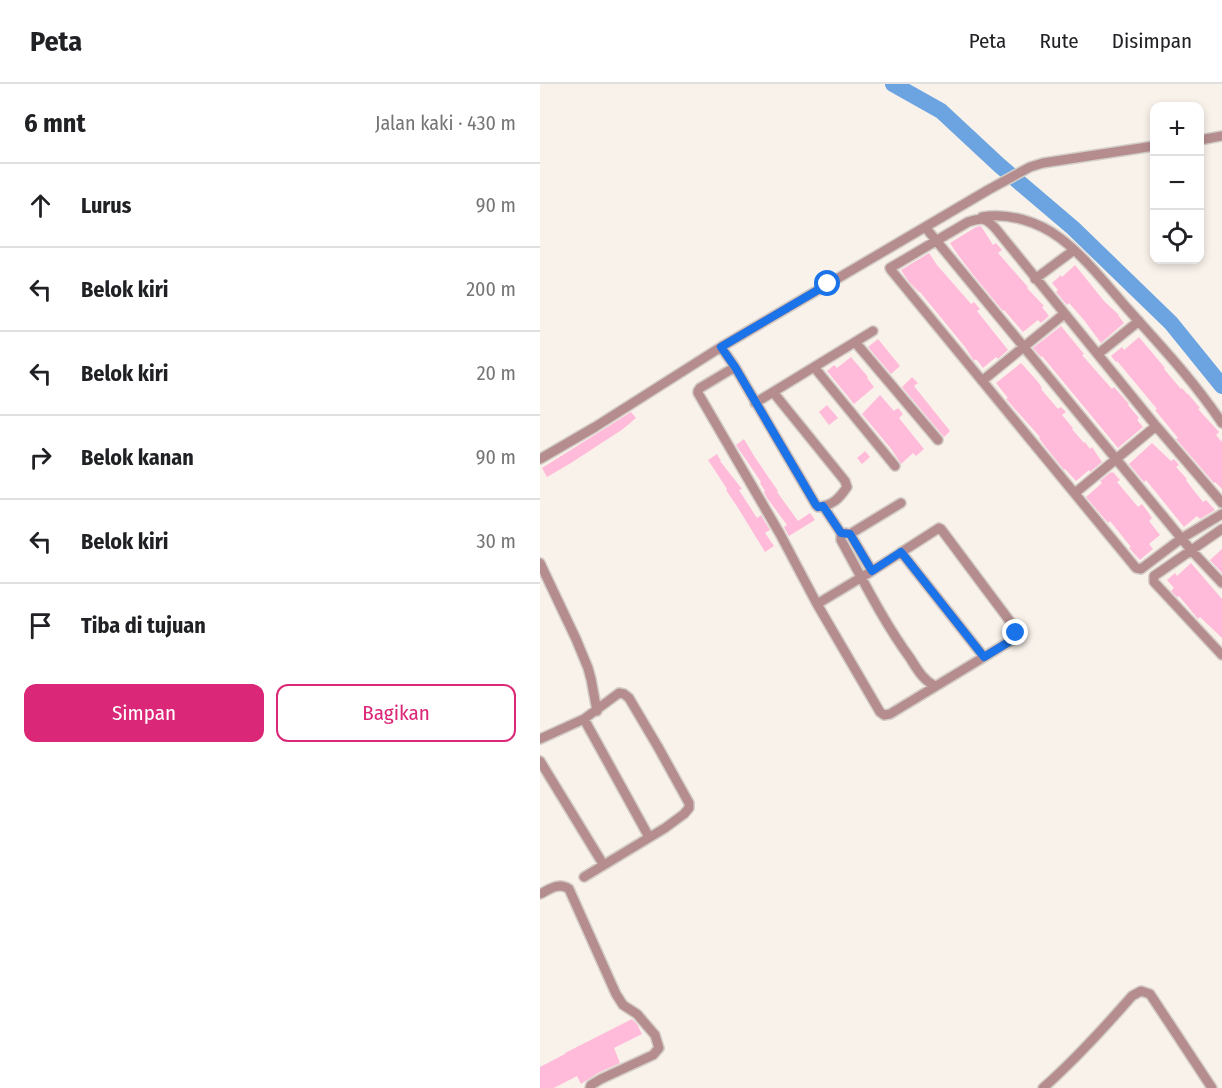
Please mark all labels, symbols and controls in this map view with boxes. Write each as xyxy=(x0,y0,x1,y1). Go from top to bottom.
text: Peta xyxy=(30,25,82,58)
text: Peta xyxy=(969,28,1006,54)
text: Rute xyxy=(1039,28,1079,54)
text: Disimpan xyxy=(1112,28,1192,54)
map controls xyxy=(1150,102,1204,264)
button: + xyxy=(1150,102,1204,156)
text: 6 mnt xyxy=(24,108,86,139)
text: Jalan kaki · 430 m xyxy=(375,111,516,135)
button: − xyxy=(1150,156,1204,210)
icon: ahead xyxy=(24,189,57,222)
text: Lurus xyxy=(81,192,131,219)
text: 90 m xyxy=(476,193,516,217)
button: locate xyxy=(1150,210,1204,264)
route start xyxy=(814,270,840,296)
icon: left xyxy=(24,273,57,306)
text: Belok kiri xyxy=(81,276,169,303)
text: 200 m xyxy=(466,277,516,301)
icon: left xyxy=(24,357,57,390)
text: Belok kiri xyxy=(81,360,169,387)
text: 20 m xyxy=(477,361,516,385)
icon: right xyxy=(24,441,57,474)
text: Belok kanan xyxy=(81,444,194,471)
text: 90 m xyxy=(476,445,516,469)
icon: left xyxy=(24,525,57,558)
text: Belok kiri xyxy=(81,528,169,555)
text: 30 m xyxy=(476,529,516,553)
icon: arrive xyxy=(24,609,57,642)
text: Tiba di tujuan xyxy=(81,612,206,639)
route end xyxy=(1002,619,1028,645)
button: Simpan xyxy=(24,684,264,742)
button: Bagikan xyxy=(276,684,516,742)

